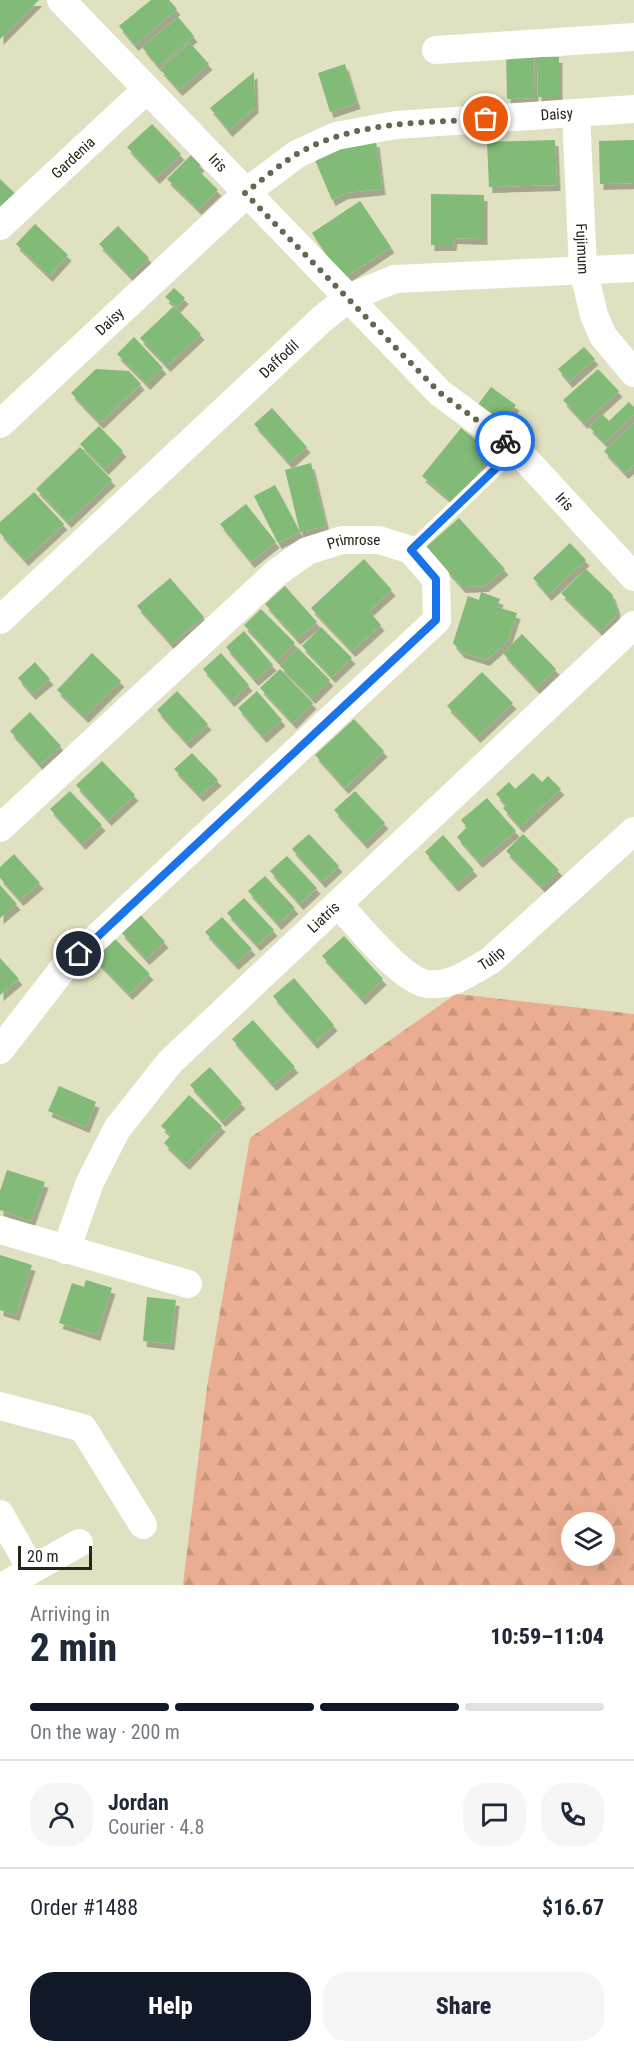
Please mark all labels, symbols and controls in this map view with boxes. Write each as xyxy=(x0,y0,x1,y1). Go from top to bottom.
pin xyxy=(460,93,511,144)
icon: bag xyxy=(469,102,502,135)
street label: Daisy xyxy=(540,104,573,124)
street label: Gardenia xyxy=(48,133,99,182)
street label: Iris xyxy=(205,150,231,176)
street label: Fujimum xyxy=(572,223,592,275)
street label: Daisy xyxy=(92,304,128,339)
street label: Daffodil xyxy=(256,336,302,382)
courier xyxy=(475,411,535,471)
icon: bike xyxy=(489,425,522,458)
street label: Iris xyxy=(552,489,578,515)
street label: Primrose xyxy=(325,531,380,553)
street label: Liatris xyxy=(304,898,343,937)
pin xyxy=(53,928,104,979)
icon: home xyxy=(62,937,95,970)
street label: Tulip xyxy=(475,943,509,974)
map controls xyxy=(561,1512,615,1566)
button: layers xyxy=(561,1512,615,1566)
scale bar xyxy=(18,1543,92,1570)
text: 20 m xyxy=(27,1547,59,1566)
text: Arriving in xyxy=(30,1602,110,1626)
text: 10:59–11:04 xyxy=(490,1624,604,1649)
text: 2 min xyxy=(30,1625,117,1671)
text: On the way · 200 m xyxy=(30,1720,180,1744)
button: person xyxy=(30,1783,93,1846)
button: chat xyxy=(463,1783,526,1846)
button: phone xyxy=(541,1783,604,1846)
text: Jordan xyxy=(108,1790,169,1815)
text: Courier · 4.8 xyxy=(108,1815,204,1839)
text: Order #1488 xyxy=(30,1895,138,1920)
text: $16.67 xyxy=(542,1895,604,1920)
button: Help xyxy=(30,1972,311,2041)
button: Share xyxy=(323,1972,604,2041)

